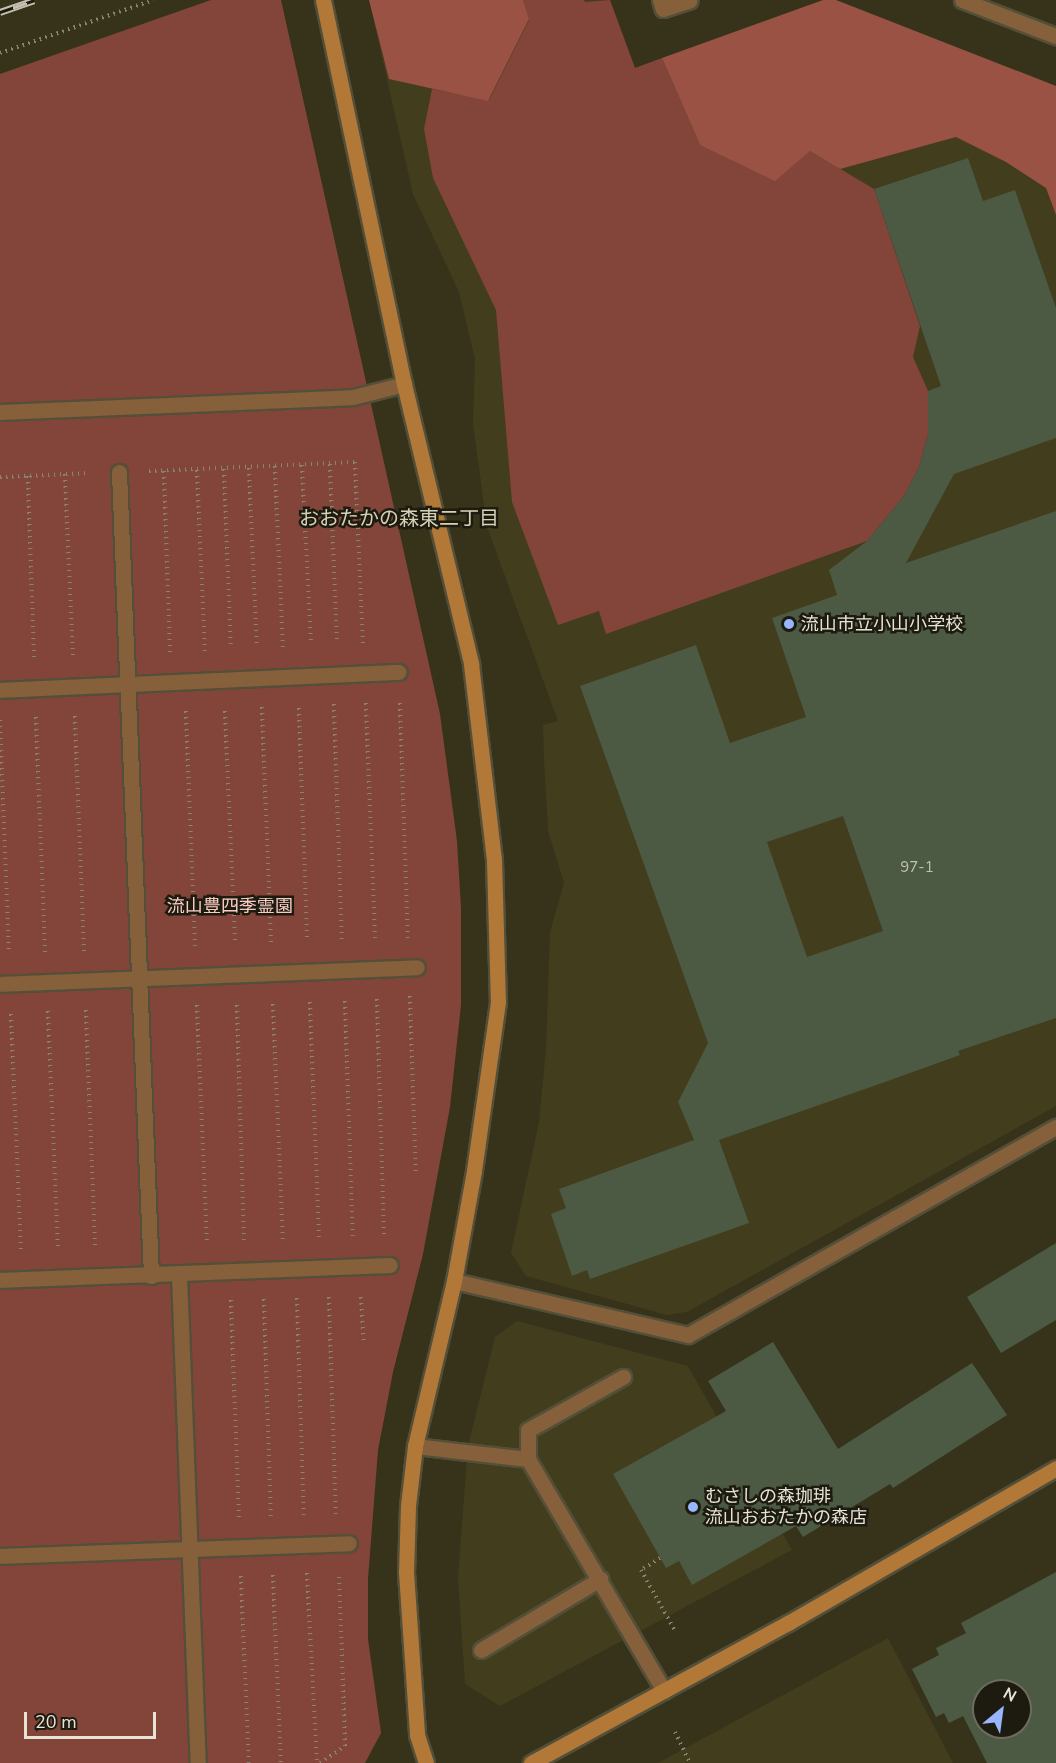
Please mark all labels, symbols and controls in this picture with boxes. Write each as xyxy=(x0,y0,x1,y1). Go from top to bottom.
district label: おおたかの森東二丁目 xyxy=(299,506,499,530)
place label: 流山市立小山小学校 xyxy=(801,613,963,635)
marker: 流山市立小山小学校 xyxy=(782,617,796,631)
house number: 97-1 xyxy=(900,859,934,877)
park label: 流山豊四季霊園 xyxy=(167,895,293,917)
place label: むさしの森珈琲 流山おおたかの森店 xyxy=(705,1486,867,1528)
marker: むさしの森珈琲 流山おおたかの森店 xyxy=(686,1500,700,1514)
north arrow xyxy=(972,1679,1032,1739)
text: N xyxy=(999,1682,1020,1708)
scale bar xyxy=(27,1700,159,1738)
text: 20 m xyxy=(35,1710,77,1734)

